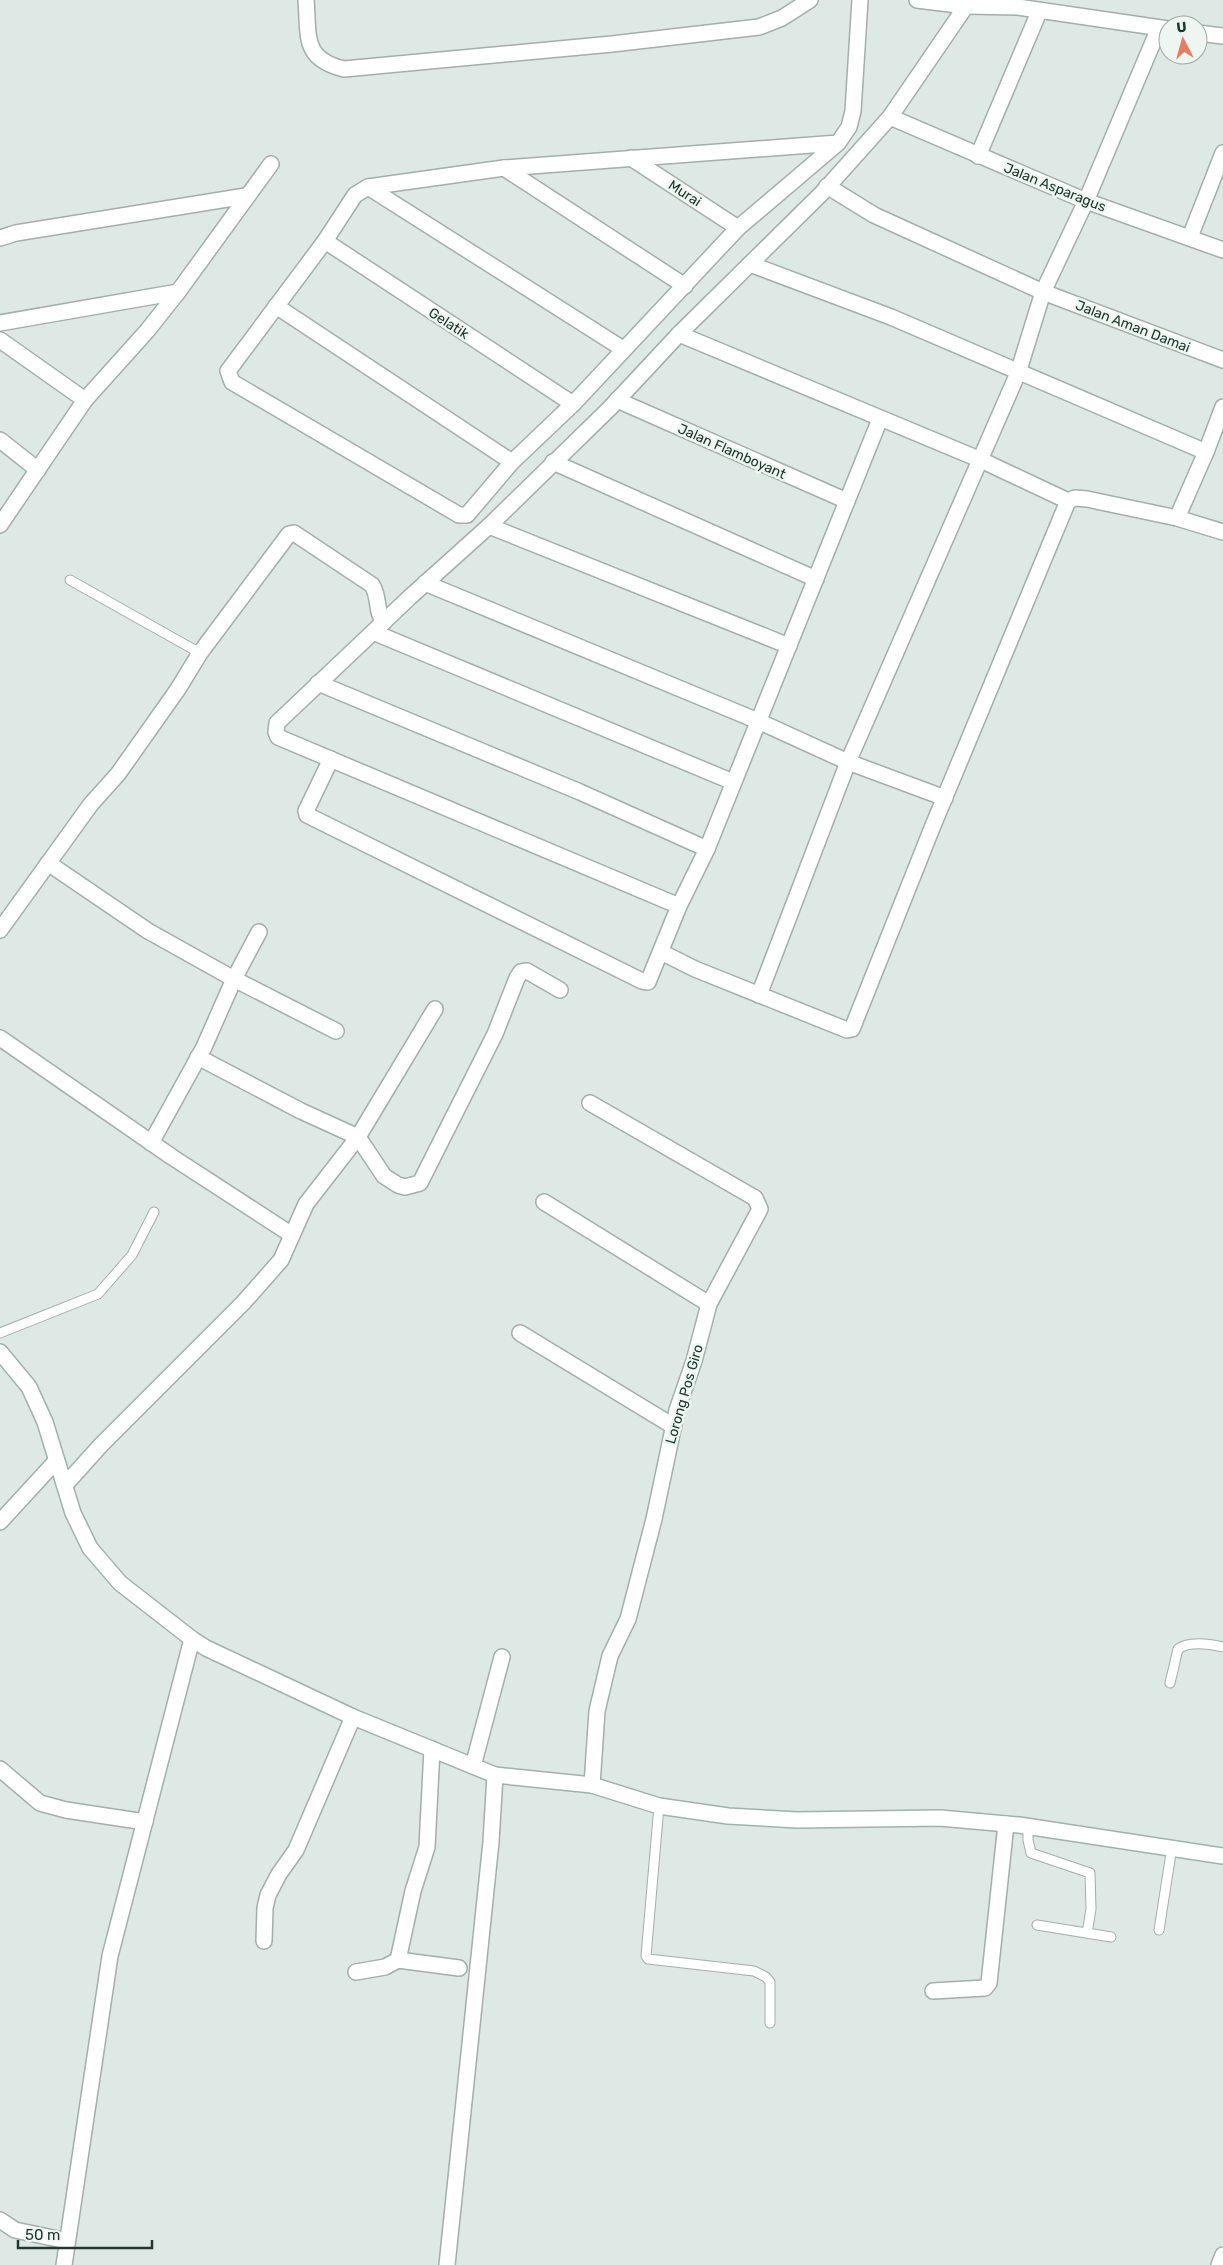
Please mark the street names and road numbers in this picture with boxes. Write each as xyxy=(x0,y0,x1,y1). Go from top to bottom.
street label: Jalan Asparagus xyxy=(1001,159,1108,216)
street label: Murai xyxy=(665,177,704,210)
street label: Jalan Aman Damai xyxy=(1073,297,1193,356)
street label: Gelatik xyxy=(425,304,473,343)
street label: Jalan Flamboyant xyxy=(675,420,789,483)
street label: Lorong Pos Giro xyxy=(662,1342,707,1446)

